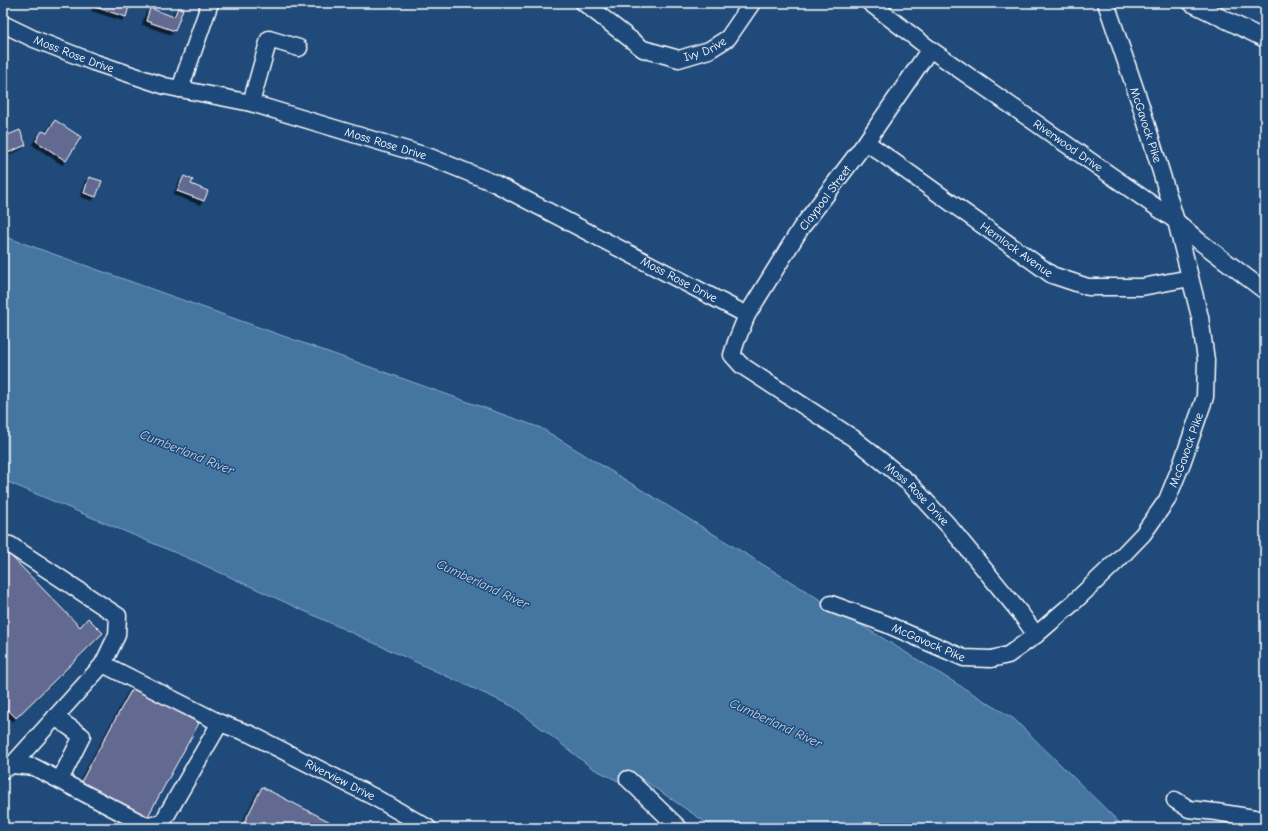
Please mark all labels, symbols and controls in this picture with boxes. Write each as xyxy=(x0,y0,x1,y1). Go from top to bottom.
street label: Moss Rose Drive xyxy=(32,33,116,75)
street label: Ivy Drive xyxy=(682,34,729,64)
street label: McGavock Pike xyxy=(1127,86,1165,164)
street label: Riverwood Drive xyxy=(1031,116,1105,175)
street label: Moss Rose Drive xyxy=(343,125,428,163)
street label: Claypool Street xyxy=(796,162,854,233)
street label: Hemlock Avenue xyxy=(978,219,1055,280)
street label: Moss Rose Drive xyxy=(638,254,720,305)
street label: McGavock Pike xyxy=(1166,411,1206,489)
water label: Cumberland River xyxy=(138,426,237,478)
street label: Moss Rose Drive xyxy=(882,459,952,528)
water label: Cumberland River xyxy=(434,556,532,612)
street label: McGavock Pike xyxy=(890,620,967,665)
water label: Cumberland River xyxy=(727,695,825,751)
street label: Riverview Drive xyxy=(303,756,377,803)

